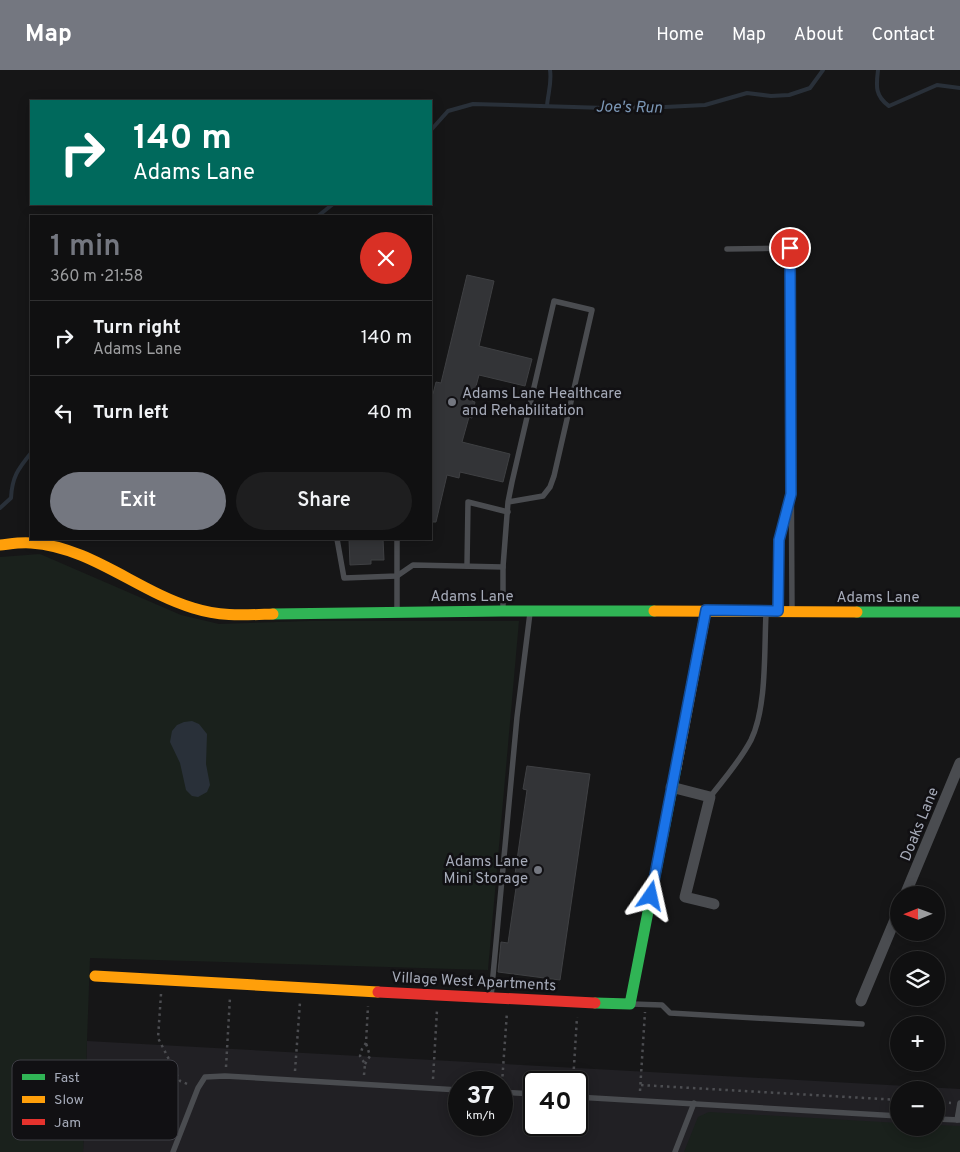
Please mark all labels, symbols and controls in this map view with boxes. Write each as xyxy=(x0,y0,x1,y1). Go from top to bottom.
text: Map xyxy=(25,20,72,50)
text: Home xyxy=(656,24,704,47)
text: Map xyxy=(732,24,766,47)
text: About xyxy=(794,24,843,47)
text: Contact xyxy=(871,24,935,47)
water label: Joe's Run xyxy=(595,97,663,119)
text: 140 m xyxy=(133,117,232,161)
icon: right xyxy=(50,120,115,185)
text: Adams Lane xyxy=(133,160,255,187)
pin xyxy=(769,227,811,269)
text: 1 min xyxy=(50,229,121,266)
button: close xyxy=(360,232,412,284)
icon: arrive xyxy=(776,234,804,262)
text: 360 m · 21:58 xyxy=(50,267,143,287)
text: Turn right xyxy=(93,316,181,340)
icon: right xyxy=(50,324,78,352)
text: 140 m xyxy=(361,326,412,350)
text: Adams Lane xyxy=(93,340,182,360)
place label: Adams Lane Healthcare and Rehabilitation xyxy=(462,385,622,421)
marker: Adams Lane Healthcare and Rehabilitation xyxy=(446,396,458,408)
icon: left xyxy=(50,399,78,427)
text: Turn left xyxy=(93,401,169,425)
text: 40 m xyxy=(367,401,412,425)
button: Exit xyxy=(50,472,226,530)
button: Share xyxy=(236,472,412,530)
street label: Adams Lane xyxy=(430,588,514,607)
street label: Adams Lane xyxy=(836,589,920,608)
street label: Doaks Lane xyxy=(897,785,944,864)
place label: Adams Lane Mini Storage xyxy=(444,853,528,889)
marker: Adams Lane Mini Storage xyxy=(532,864,544,876)
position arrow xyxy=(624,869,676,921)
north arrow xyxy=(890,886,945,941)
map controls xyxy=(890,886,945,1136)
button: layers xyxy=(890,951,945,1006)
street label: Village West Apartments xyxy=(391,969,557,996)
button: + xyxy=(890,1016,945,1071)
legend xyxy=(12,1060,178,1140)
text: Fast xyxy=(54,1070,80,1087)
speed limit sign: 40 xyxy=(523,1071,588,1136)
text: 37 xyxy=(466,1081,495,1113)
button: − xyxy=(890,1081,945,1136)
text: Slow xyxy=(54,1092,84,1109)
text: km/h xyxy=(466,1108,495,1124)
text: Jam xyxy=(54,1115,81,1132)

